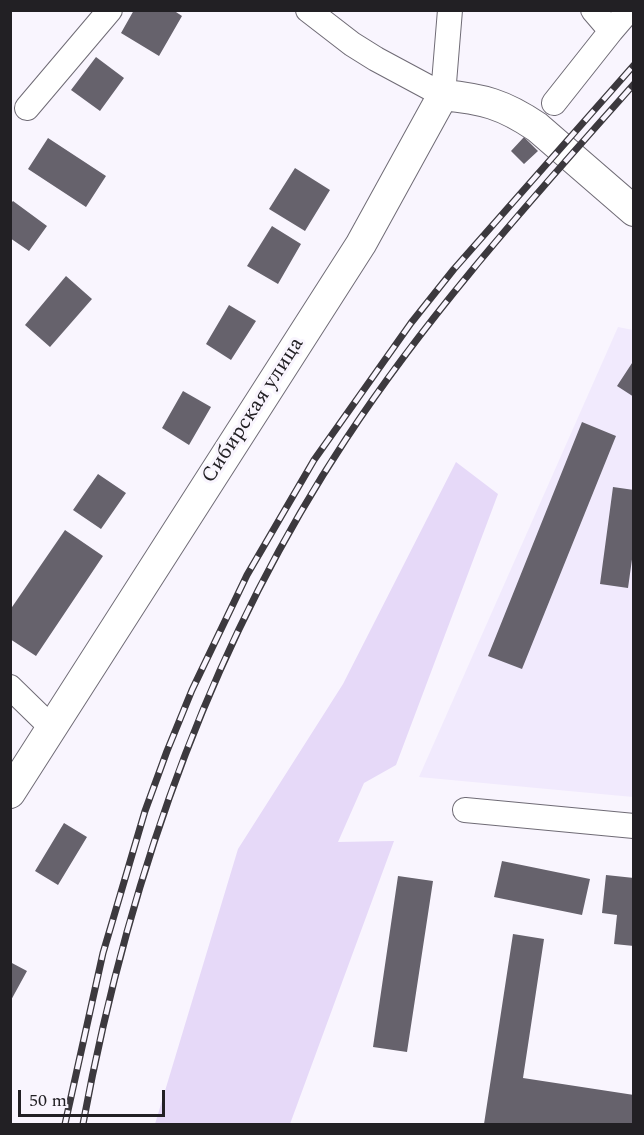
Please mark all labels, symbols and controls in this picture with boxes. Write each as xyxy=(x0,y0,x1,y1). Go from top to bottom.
street label: Сибирская улица xyxy=(198,333,310,489)
scale bar xyxy=(21,1078,168,1116)
text: 50 m xyxy=(29,1087,67,1114)

